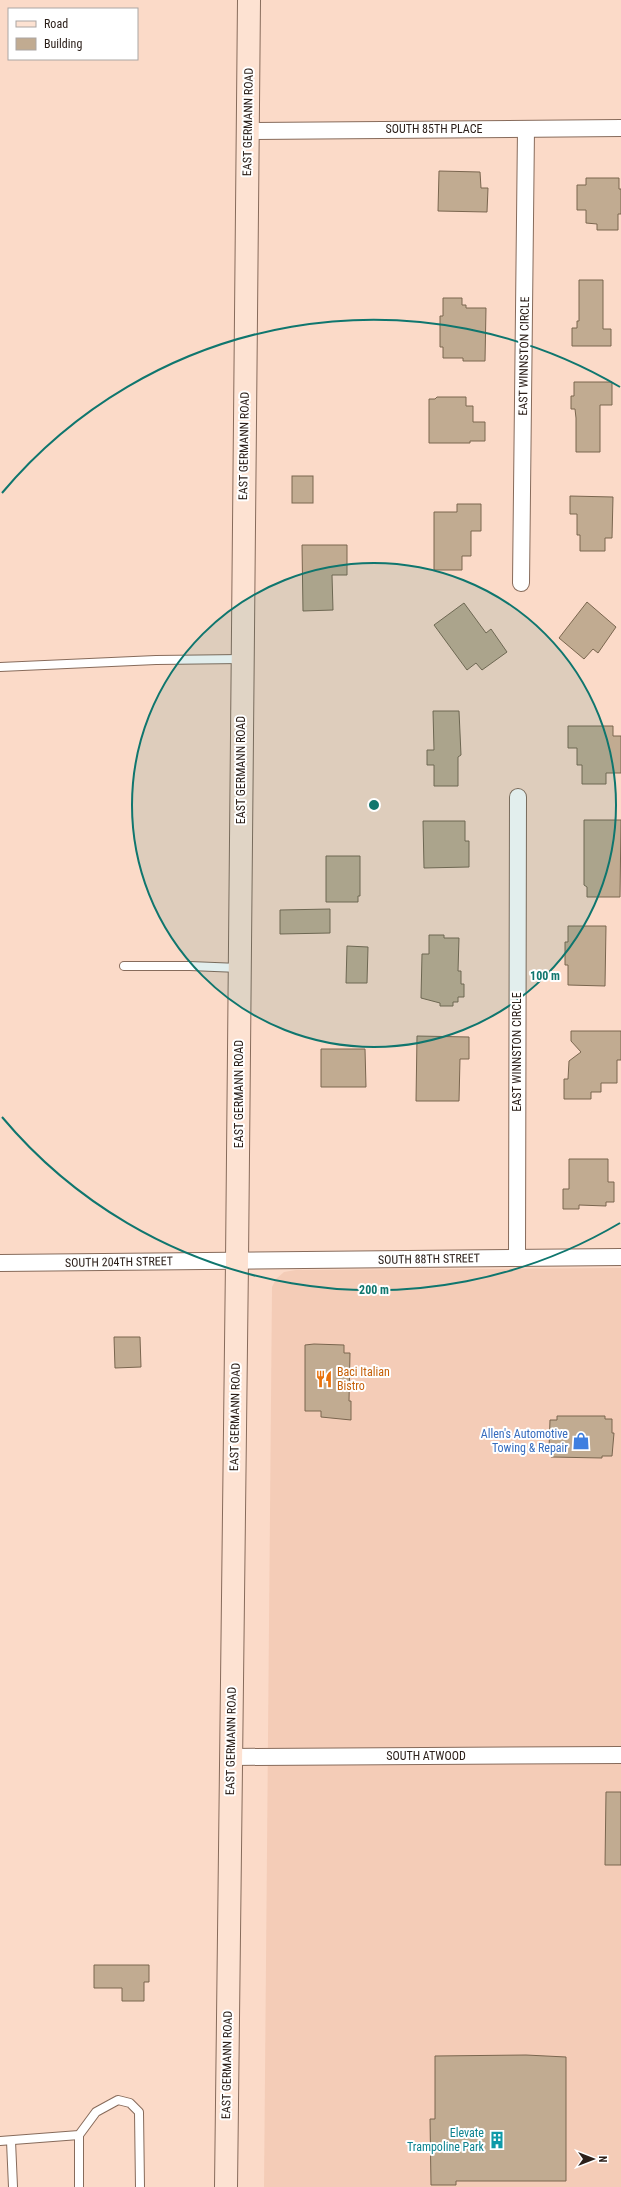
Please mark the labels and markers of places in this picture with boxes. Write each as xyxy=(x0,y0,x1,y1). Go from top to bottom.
centre of rings xyxy=(367,798,381,812)
place label: Baci Italian Bistro xyxy=(337,1365,390,1393)
restaurant icon: Baci Italian Bistro xyxy=(314,1369,334,1389)
place label: Allen's Automotive Towing & Repair xyxy=(481,1427,568,1455)
shop icon: Allen's Automotive Towing & Repair xyxy=(571,1431,591,1451)
place label: Elevate Trampoline Park xyxy=(407,2126,485,2154)
building icon: Elevate Trampoline Park xyxy=(487,2130,507,2150)

